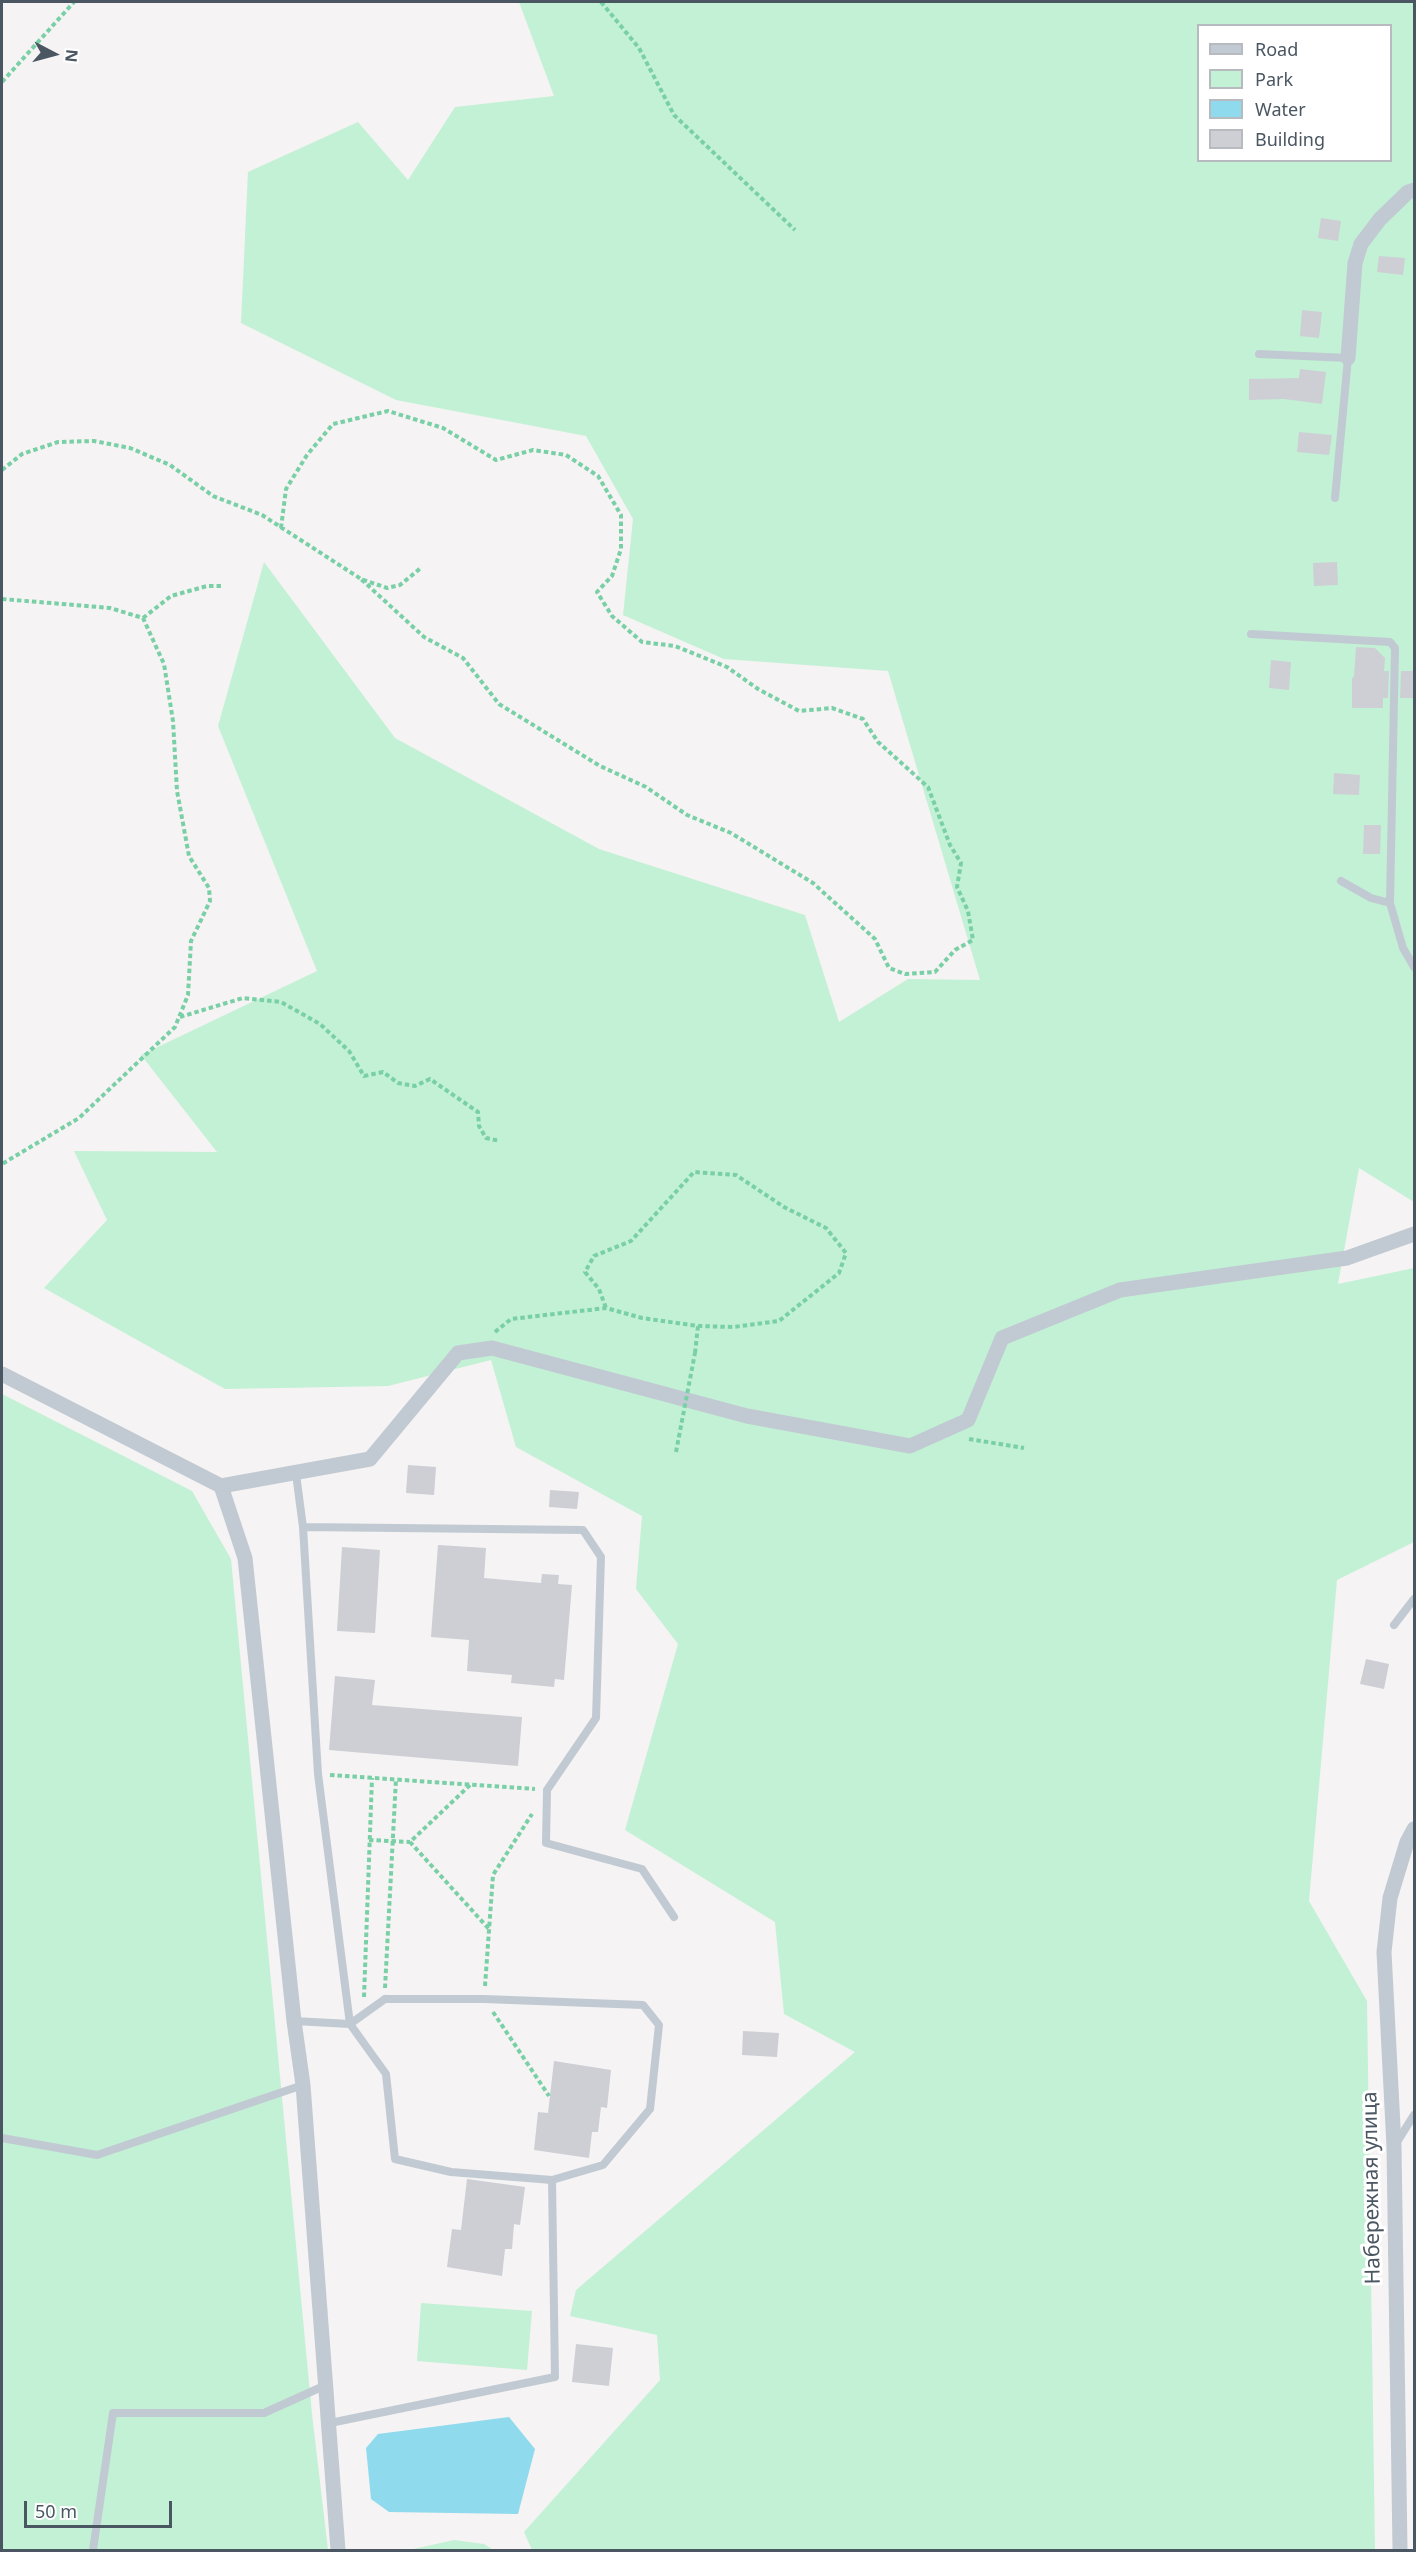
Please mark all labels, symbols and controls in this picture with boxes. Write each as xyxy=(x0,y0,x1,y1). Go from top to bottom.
north arrow xyxy=(24,24,84,84)
legend xyxy=(1197,24,1392,162)
text: Road xyxy=(1255,37,1298,61)
text: N xyxy=(60,48,84,63)
text: Park xyxy=(1255,67,1293,91)
text: Water xyxy=(1255,97,1306,121)
text: Building xyxy=(1255,127,1325,151)
street label: Набережная улица xyxy=(1358,2091,1386,2285)
scale bar xyxy=(27,2489,176,2527)
text: 50 m xyxy=(35,2499,77,2523)

